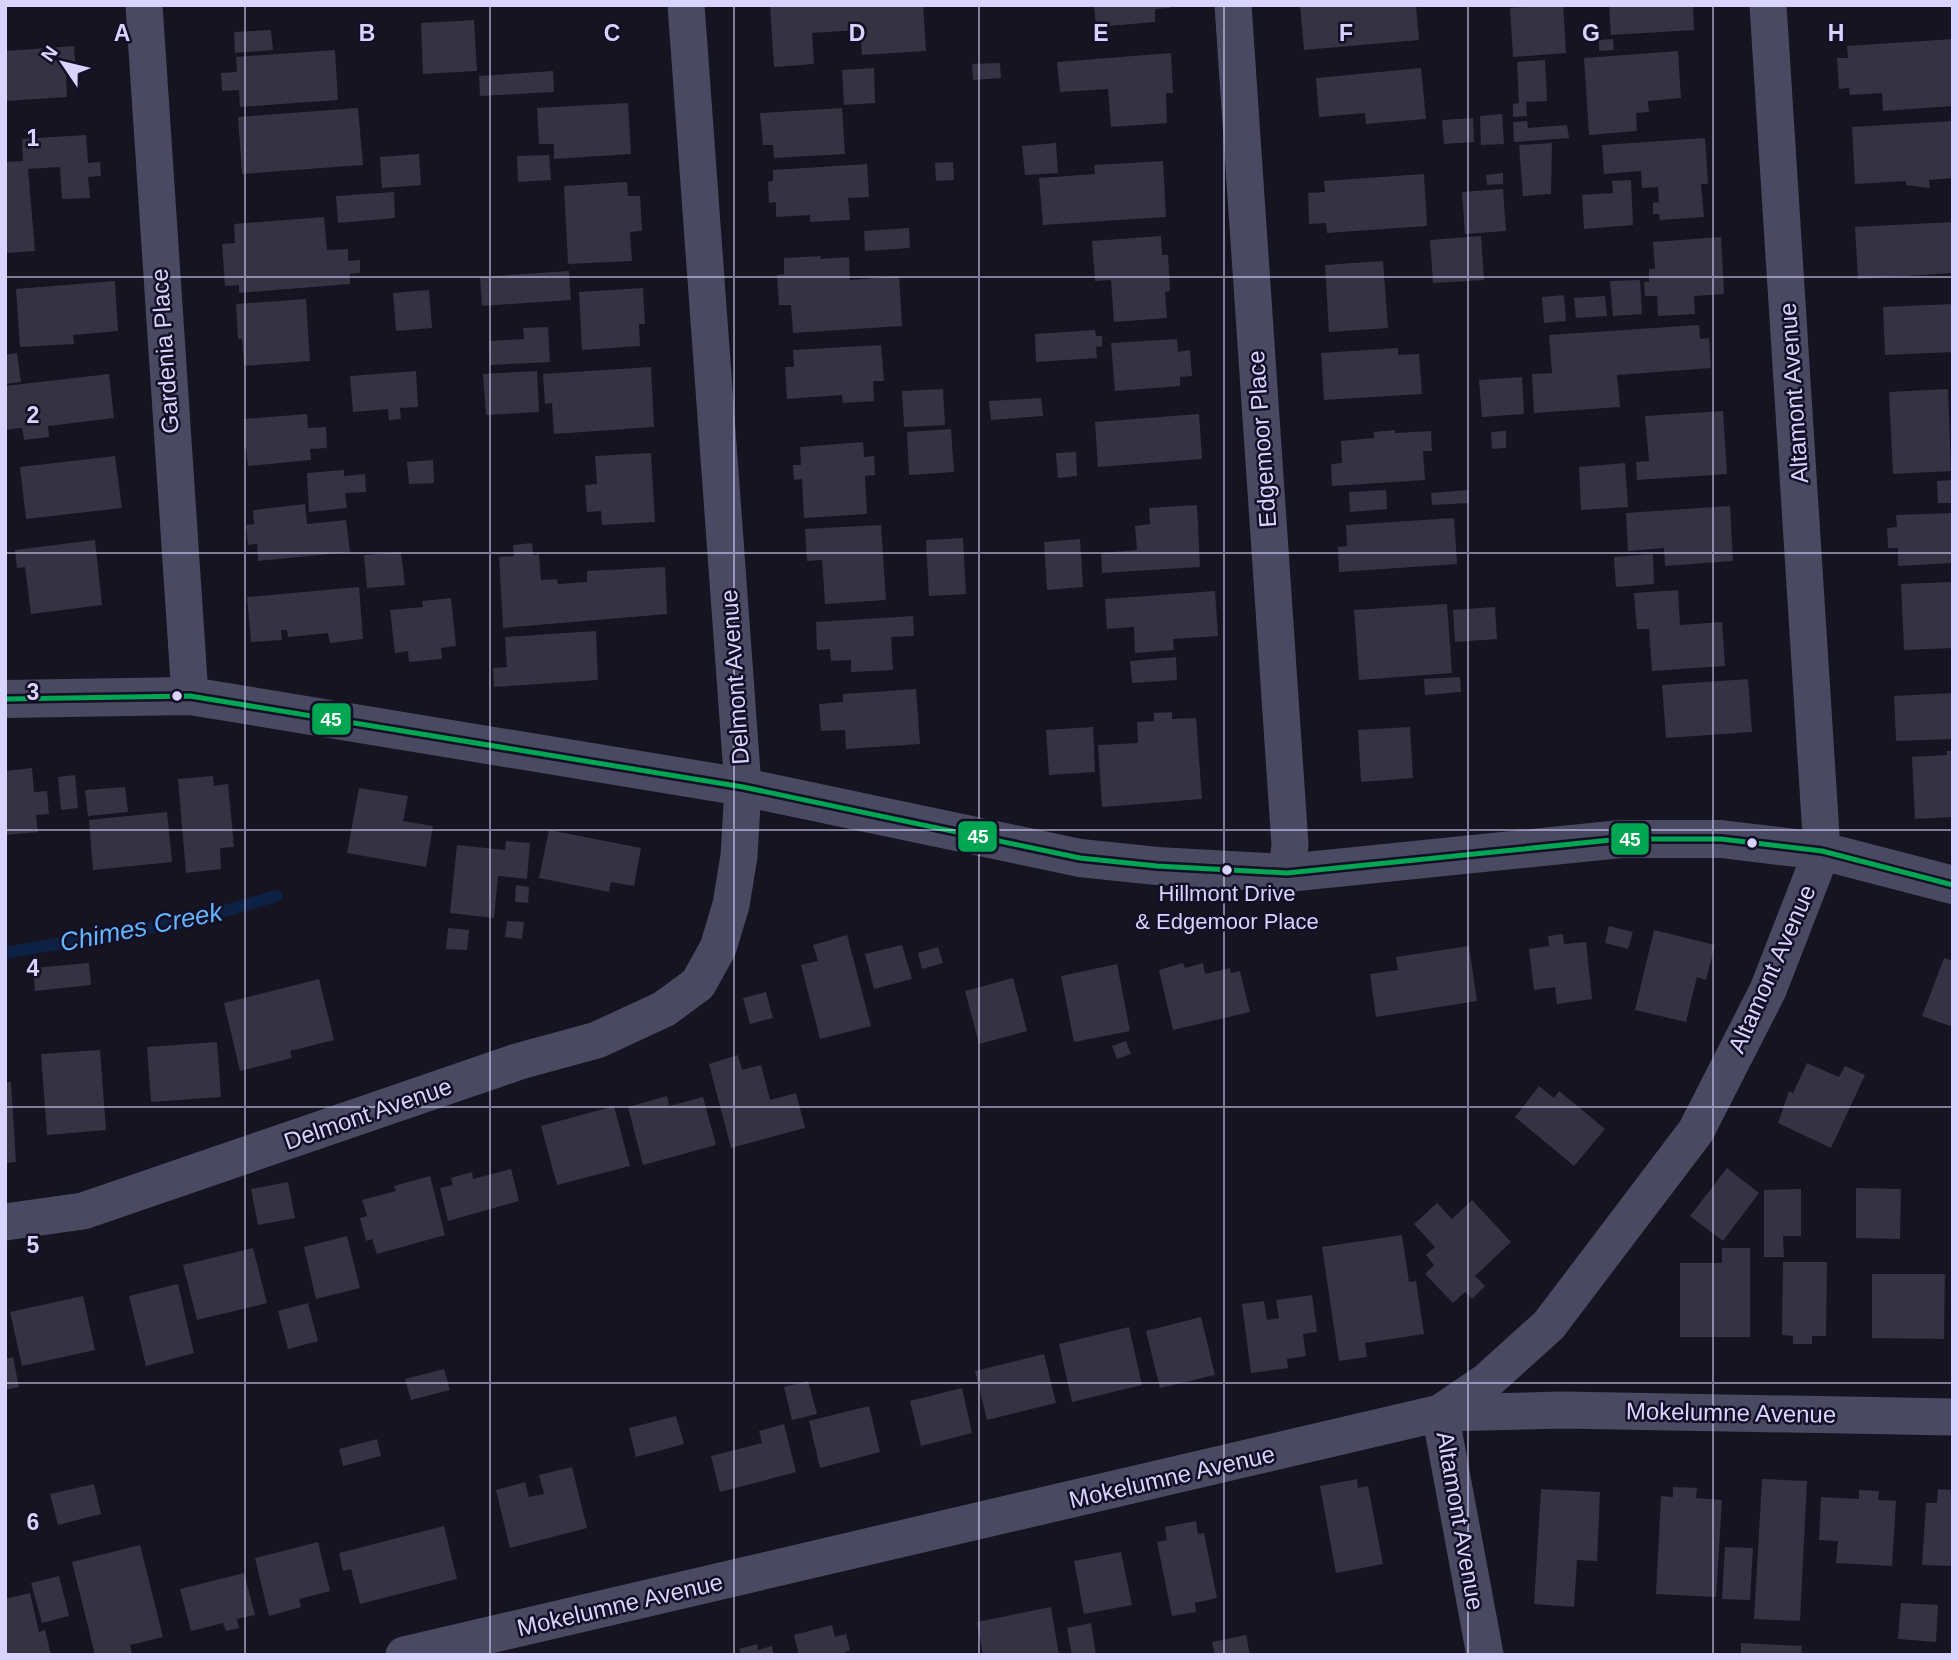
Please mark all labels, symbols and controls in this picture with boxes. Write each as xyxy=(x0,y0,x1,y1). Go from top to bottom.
text: A xyxy=(114,20,130,46)
text: B xyxy=(359,20,375,46)
text: C xyxy=(604,20,620,46)
text: D xyxy=(849,20,865,46)
text: E xyxy=(1093,20,1109,46)
text: F xyxy=(1339,20,1353,46)
text: G xyxy=(1582,20,1600,46)
text: H xyxy=(1828,20,1844,46)
north arrow xyxy=(28,28,98,98)
text: N xyxy=(37,42,62,65)
text: 1 xyxy=(27,125,40,151)
street label: Gardenia Place xyxy=(145,268,184,434)
street label: Altamont Avenue xyxy=(1774,302,1813,484)
street label: Edgemoor Place xyxy=(1242,350,1281,528)
text: 2 xyxy=(27,402,39,428)
street label: Delmont Avenue xyxy=(715,588,754,766)
text: 3 xyxy=(27,679,39,705)
unlabelled marker xyxy=(170,689,184,703)
line badge: 45 xyxy=(311,702,352,736)
text: 45 xyxy=(320,709,342,730)
line badge: 45 xyxy=(957,820,998,853)
line badge: 45 xyxy=(1610,822,1650,856)
text: 45 xyxy=(967,826,989,847)
text: 45 xyxy=(1619,829,1641,850)
unlabelled marker xyxy=(1745,836,1759,850)
marker: Hillmont Drive & Edgemoor Place xyxy=(1220,863,1234,877)
place label: Hillmont Drive & Edgemoor Place xyxy=(1135,881,1319,934)
street label: Altamont Avenue xyxy=(1722,881,1821,1057)
water label: Chimes Creek xyxy=(57,896,227,957)
text: 4 xyxy=(27,955,40,981)
street label: Delmont Avenue xyxy=(280,1072,455,1155)
text: 5 xyxy=(27,1232,40,1258)
street label: Mokelumne Avenue xyxy=(1626,1397,1836,1428)
street label: Altamont Avenue xyxy=(1431,1429,1490,1612)
street label: Mokelumne Avenue xyxy=(1066,1440,1277,1513)
text: 6 xyxy=(27,1509,39,1535)
street label: Mokelumne Avenue xyxy=(514,1568,725,1641)

